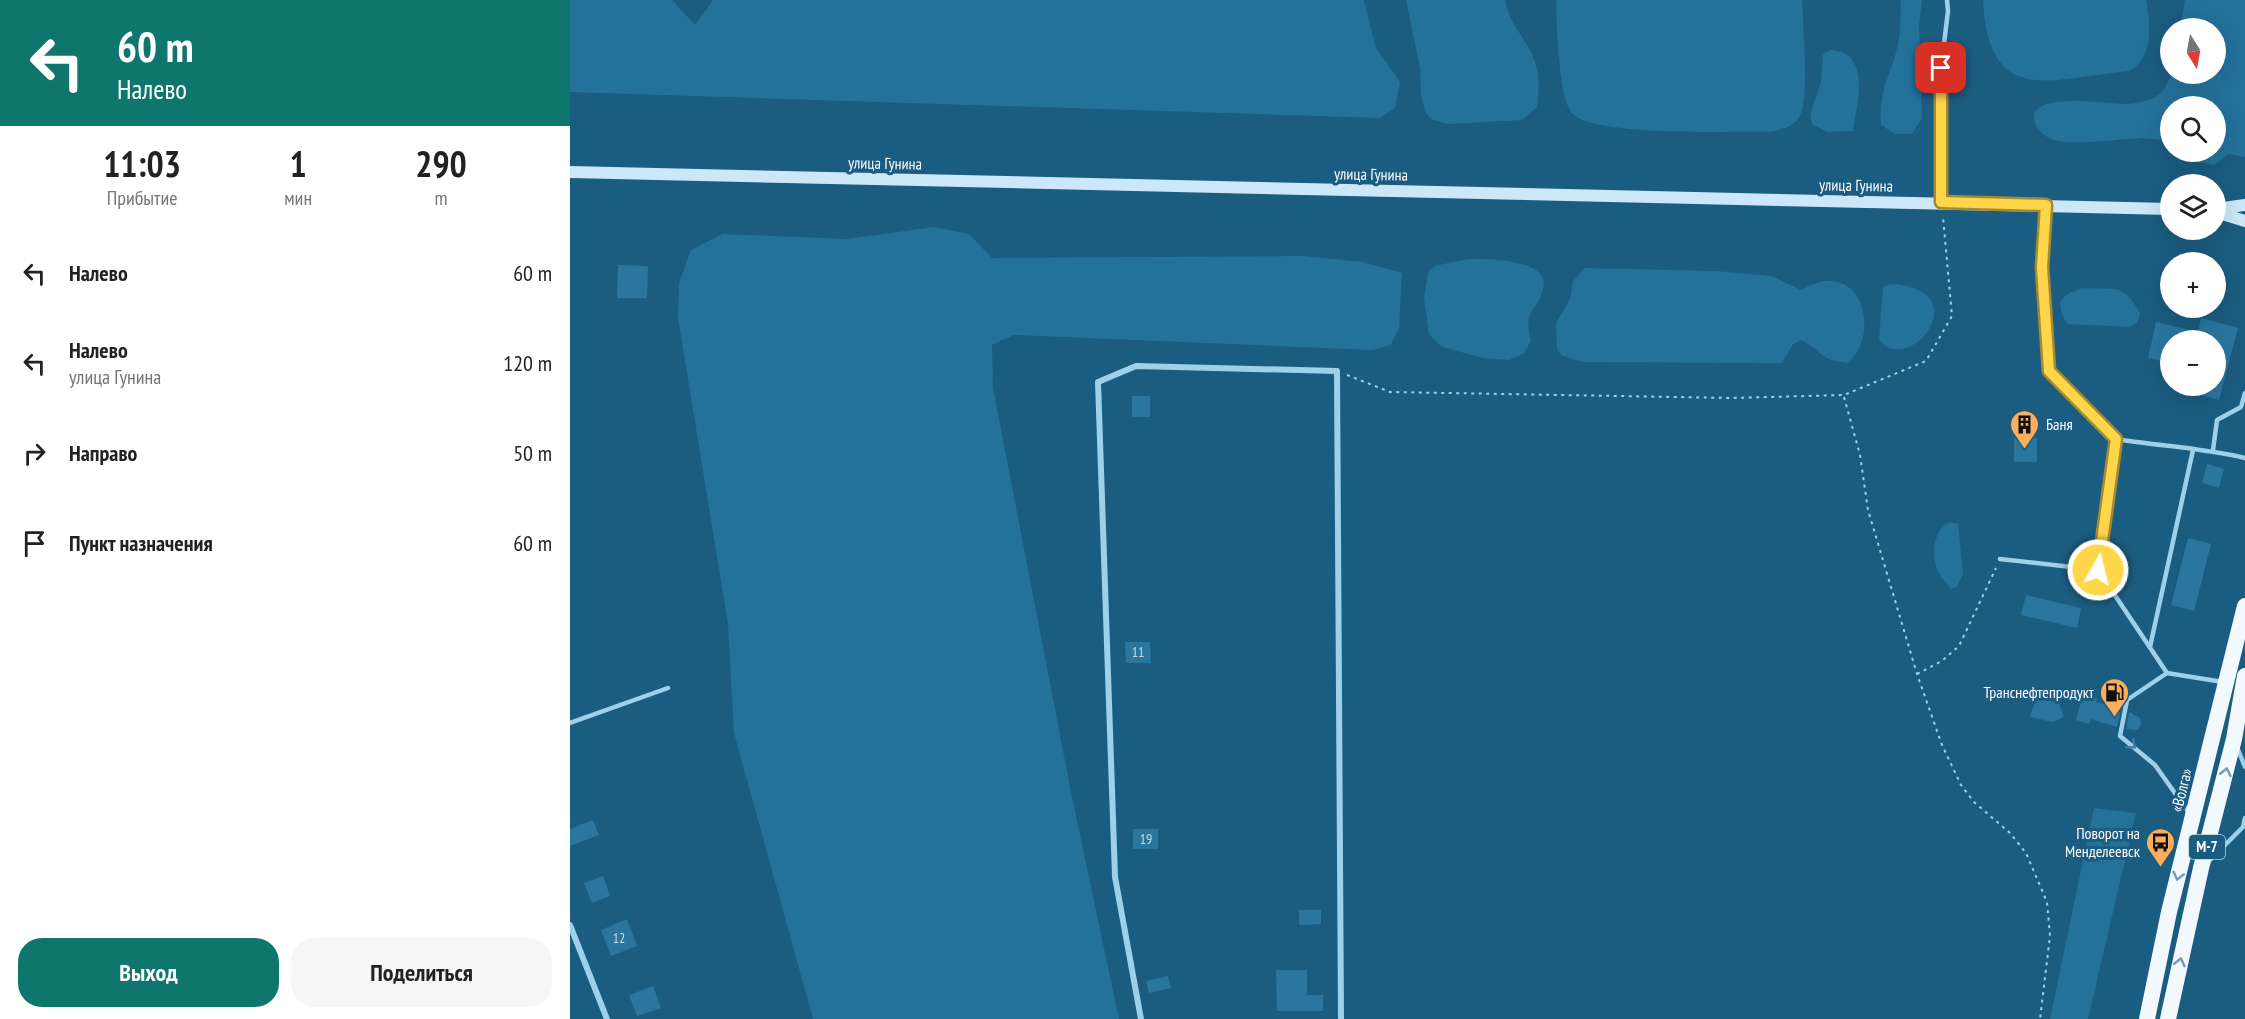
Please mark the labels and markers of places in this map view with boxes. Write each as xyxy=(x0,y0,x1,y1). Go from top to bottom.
pin xyxy=(1915,42,1966,93)
building icon: Баня xyxy=(2009,408,2041,450)
place label: Баня xyxy=(2046,414,2073,434)
fuel station icon: Транснефтепродукт xyxy=(2099,676,2131,718)
place label: Транснефтепродукт xyxy=(1984,682,2095,702)
place label: Поворот на Менделеевск xyxy=(2065,823,2141,861)
bus stop icon: Поворот на Менделеевск xyxy=(2145,826,2177,868)

